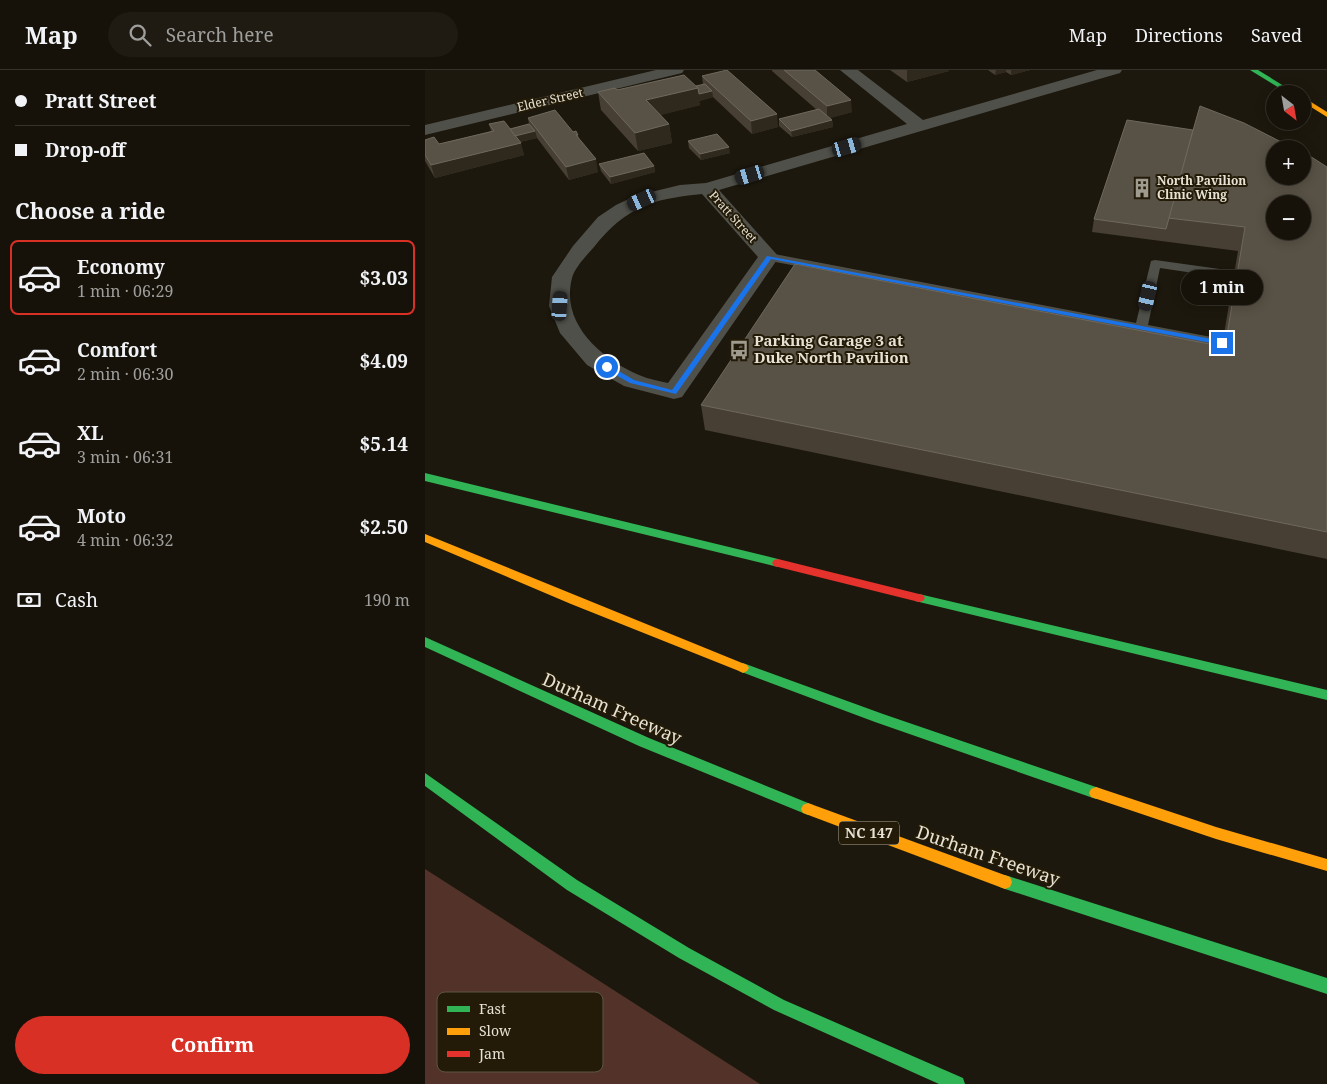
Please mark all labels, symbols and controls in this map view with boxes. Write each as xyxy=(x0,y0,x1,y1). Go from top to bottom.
search box xyxy=(108,12,458,57)
text: Map xyxy=(25,18,78,51)
icon: search xyxy=(126,21,154,49)
text: Search here xyxy=(166,22,274,48)
text: Map xyxy=(1069,23,1107,47)
text: Directions xyxy=(1135,23,1223,47)
text: Saved xyxy=(1251,23,1302,47)
street label: Elder Street xyxy=(515,84,585,115)
north arrow xyxy=(1266,85,1311,130)
map controls xyxy=(1266,85,1311,240)
text: Pratt Street xyxy=(45,88,156,114)
car xyxy=(830,136,863,158)
text: Drop-off xyxy=(45,137,125,163)
button: + xyxy=(1266,140,1311,185)
car xyxy=(733,163,766,187)
place label: North Pavilion Clinic Wing xyxy=(1157,172,1246,203)
building icon: North Pavilion Clinic Wing xyxy=(1131,177,1153,199)
car xyxy=(625,187,658,213)
street label: Pratt Street xyxy=(705,187,761,246)
text: Choose a ride xyxy=(15,195,165,225)
button: − xyxy=(1266,195,1311,240)
text: Economy xyxy=(77,254,165,280)
icon: car xyxy=(17,255,62,300)
text: $3.03 xyxy=(359,265,408,291)
callout: 1 min xyxy=(1181,270,1263,306)
text: 1 min xyxy=(1199,276,1245,298)
text: 1 min · 06:29 xyxy=(77,280,173,302)
car xyxy=(1137,280,1158,312)
car xyxy=(551,291,568,321)
place label: Parking Garage 3 at Duke North Pavilion xyxy=(754,330,909,367)
route end xyxy=(1211,332,1233,354)
text: Comfort xyxy=(77,337,157,363)
icon: car xyxy=(17,338,62,383)
bus stop icon: Parking Garage 3 at Duke North Pavilion xyxy=(728,339,750,361)
text: $4.09 xyxy=(359,348,408,374)
route start xyxy=(596,356,618,378)
text: 2 min · 06:30 xyxy=(77,363,173,385)
text: XL xyxy=(77,420,103,446)
icon: car xyxy=(17,421,62,466)
text: $5.14 xyxy=(359,431,408,457)
text: 3 min · 06:31 xyxy=(77,446,173,468)
text: Moto xyxy=(77,503,126,529)
icon: car xyxy=(17,504,62,549)
text: $2.50 xyxy=(359,514,408,540)
text: 4 min · 06:32 xyxy=(77,529,173,551)
icon: cash xyxy=(15,586,43,614)
text: Cash xyxy=(55,587,98,613)
text: 190 m xyxy=(364,589,410,611)
street label: Durham Freeway xyxy=(539,667,687,750)
street label: Durham Freeway xyxy=(913,819,1064,891)
road number: NC 147 xyxy=(839,821,899,844)
legend xyxy=(437,992,603,1072)
text: Fast xyxy=(479,999,506,1018)
button: Confirm xyxy=(15,1016,410,1074)
text: Slow xyxy=(479,1021,512,1040)
text: Jam xyxy=(478,1044,505,1063)

